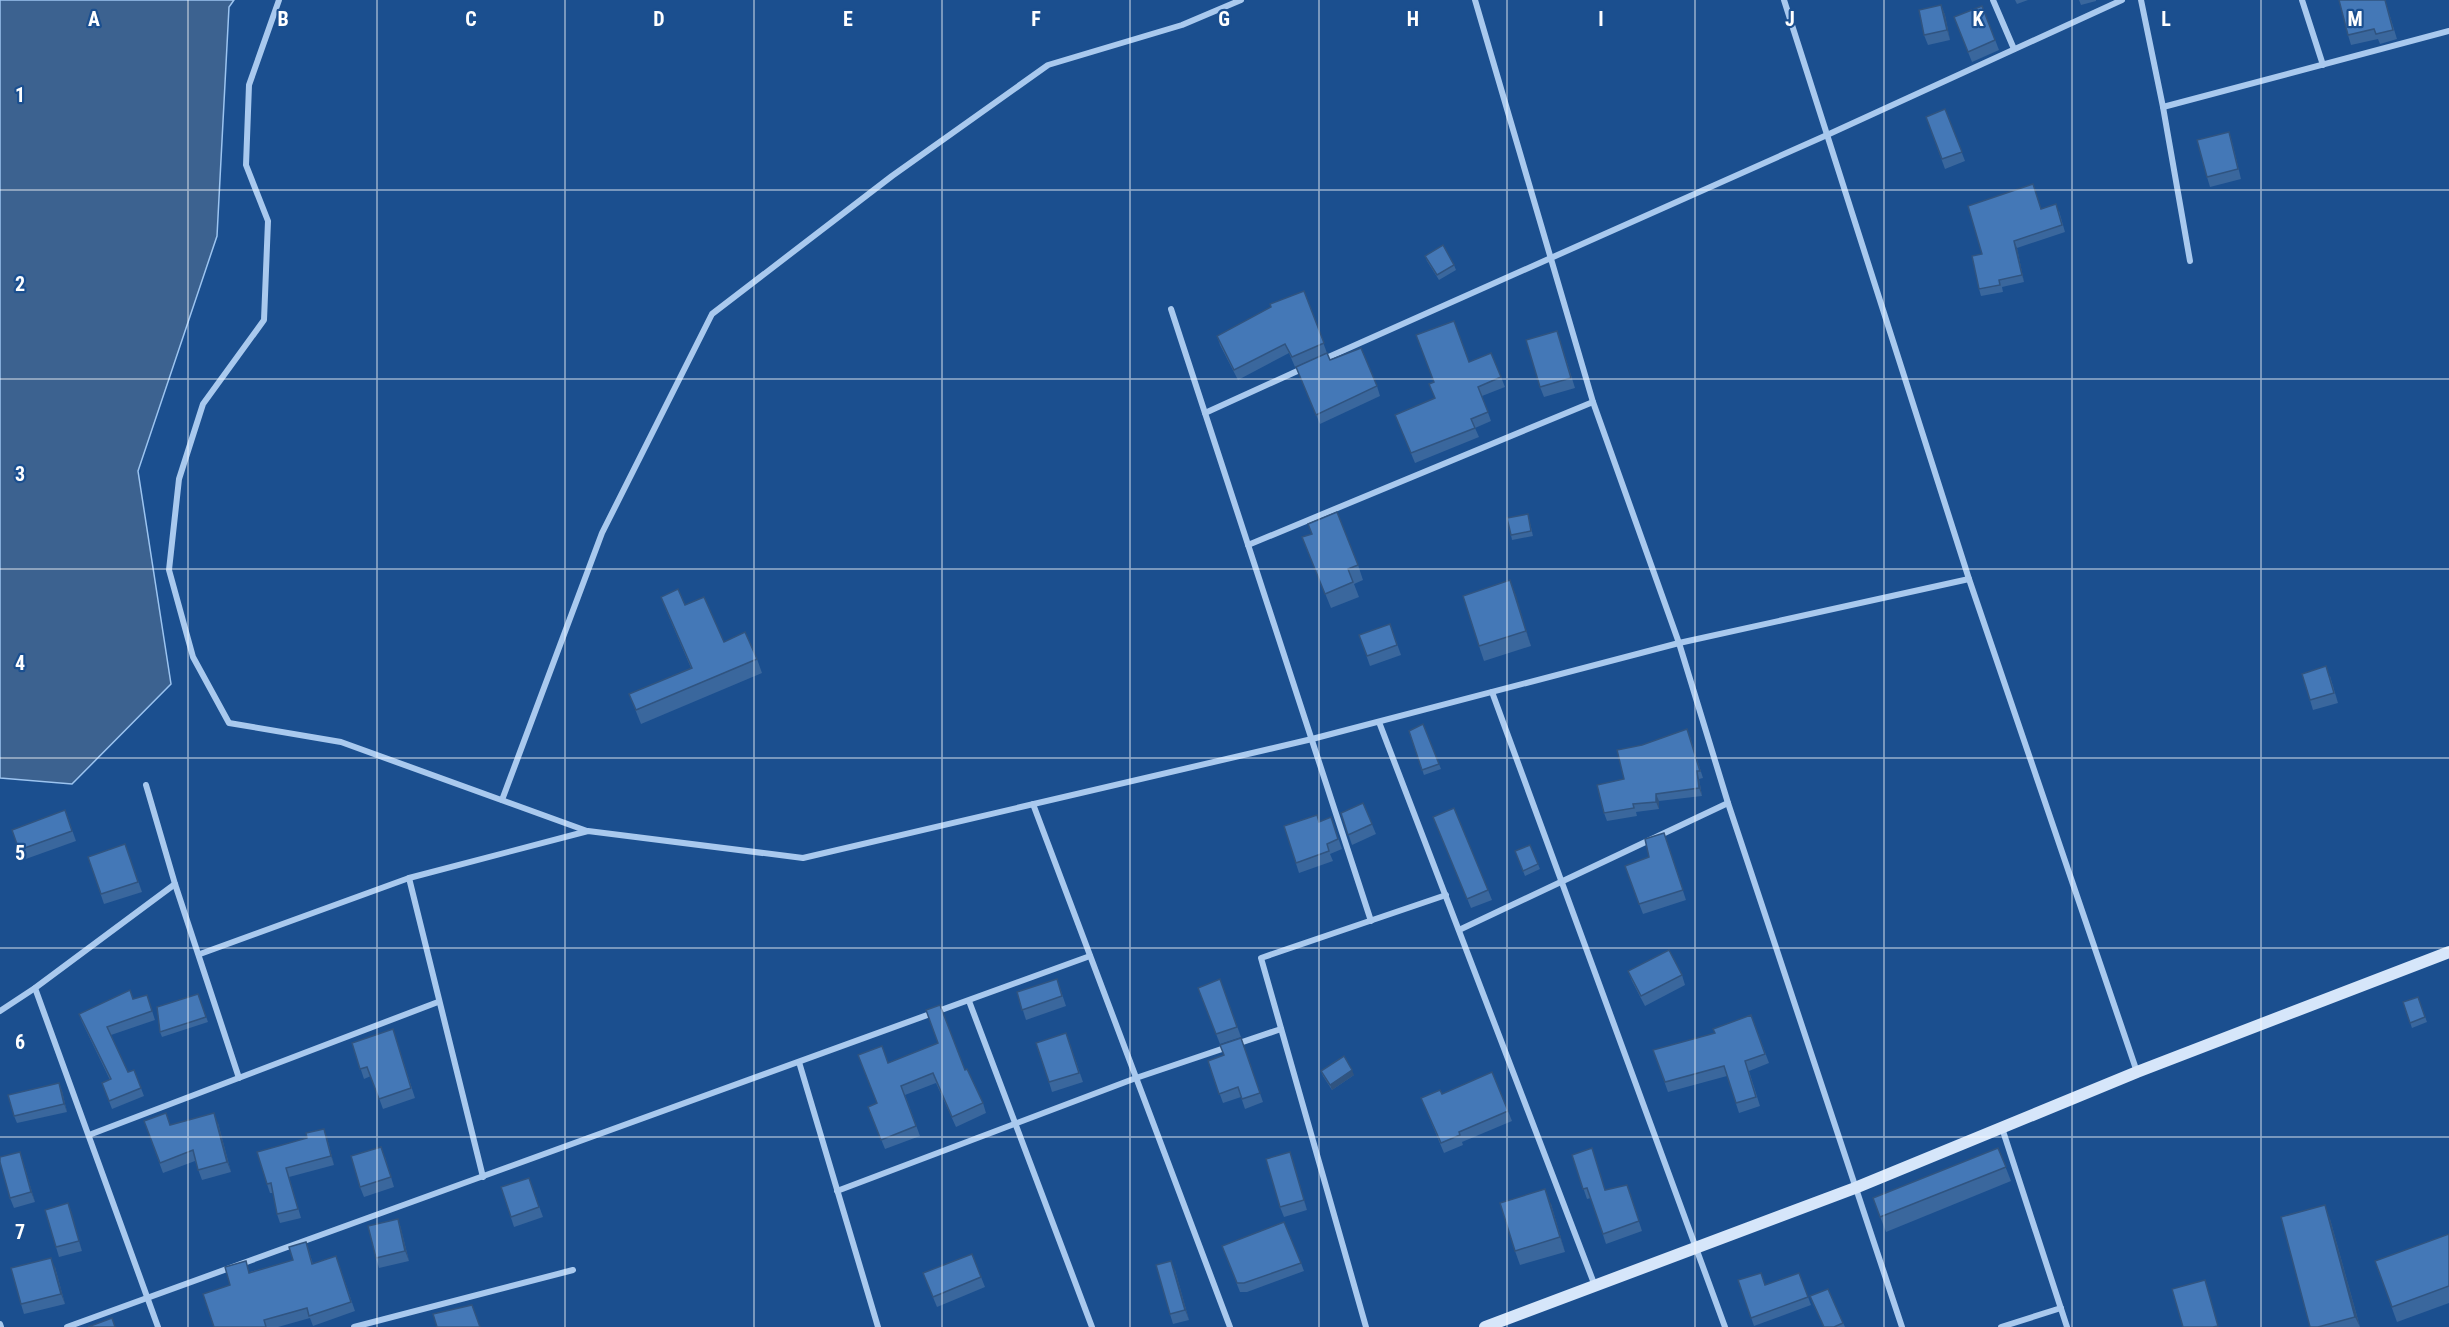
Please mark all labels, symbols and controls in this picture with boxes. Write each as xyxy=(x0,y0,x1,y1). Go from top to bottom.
text: A xyxy=(88,7,100,31)
text: B xyxy=(277,7,289,31)
text: C xyxy=(465,7,477,31)
text: D xyxy=(653,7,665,31)
text: E xyxy=(843,7,853,31)
text: F xyxy=(1031,7,1041,31)
text: G xyxy=(1218,7,1230,31)
text: H xyxy=(1407,7,1419,31)
text: I xyxy=(1598,7,1604,31)
text: J xyxy=(1785,7,1795,31)
text: K xyxy=(1972,7,1984,31)
text: L xyxy=(2161,7,2171,31)
text: M xyxy=(2347,7,2363,31)
text: 1 xyxy=(15,83,25,107)
text: 2 xyxy=(15,272,25,296)
text: 3 xyxy=(15,462,25,486)
text: 4 xyxy=(15,651,25,675)
text: 5 xyxy=(15,841,25,865)
text: 6 xyxy=(15,1030,25,1054)
text: 7 xyxy=(15,1220,25,1244)

